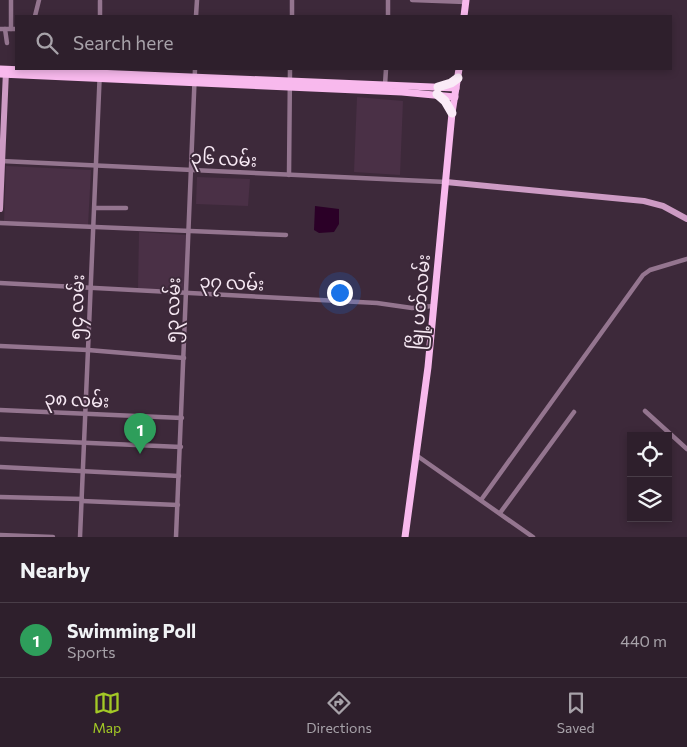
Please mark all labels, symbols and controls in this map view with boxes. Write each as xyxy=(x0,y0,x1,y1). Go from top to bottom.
search box xyxy=(15,15,672,70)
icon: search xyxy=(33,29,61,57)
text: Search here xyxy=(73,31,173,54)
street label: ၃၆ လမ်း xyxy=(190,144,258,176)
street label: မြို့ပတ်လမ်း xyxy=(402,253,439,351)
street label: ၃၇ လမ်း xyxy=(199,268,265,300)
street label: ၅၄ လမ်း xyxy=(63,274,93,340)
street label: ၅၃ လမ်း xyxy=(159,277,189,343)
your location xyxy=(327,280,353,306)
street label: ၃၈ လမ်း xyxy=(44,385,110,417)
pin: 1 xyxy=(124,413,156,454)
map controls xyxy=(627,432,672,522)
button: locate xyxy=(627,432,672,477)
button: layers xyxy=(627,477,672,522)
text: Nearby xyxy=(20,557,90,582)
text: Swimming Poll xyxy=(67,619,196,642)
text: 1 xyxy=(32,631,40,650)
text: 440 m xyxy=(620,631,667,650)
text: Sports xyxy=(67,642,116,661)
tab: Map xyxy=(92,689,121,736)
tab: Directions xyxy=(306,689,372,736)
tab: Saved xyxy=(557,689,595,736)

